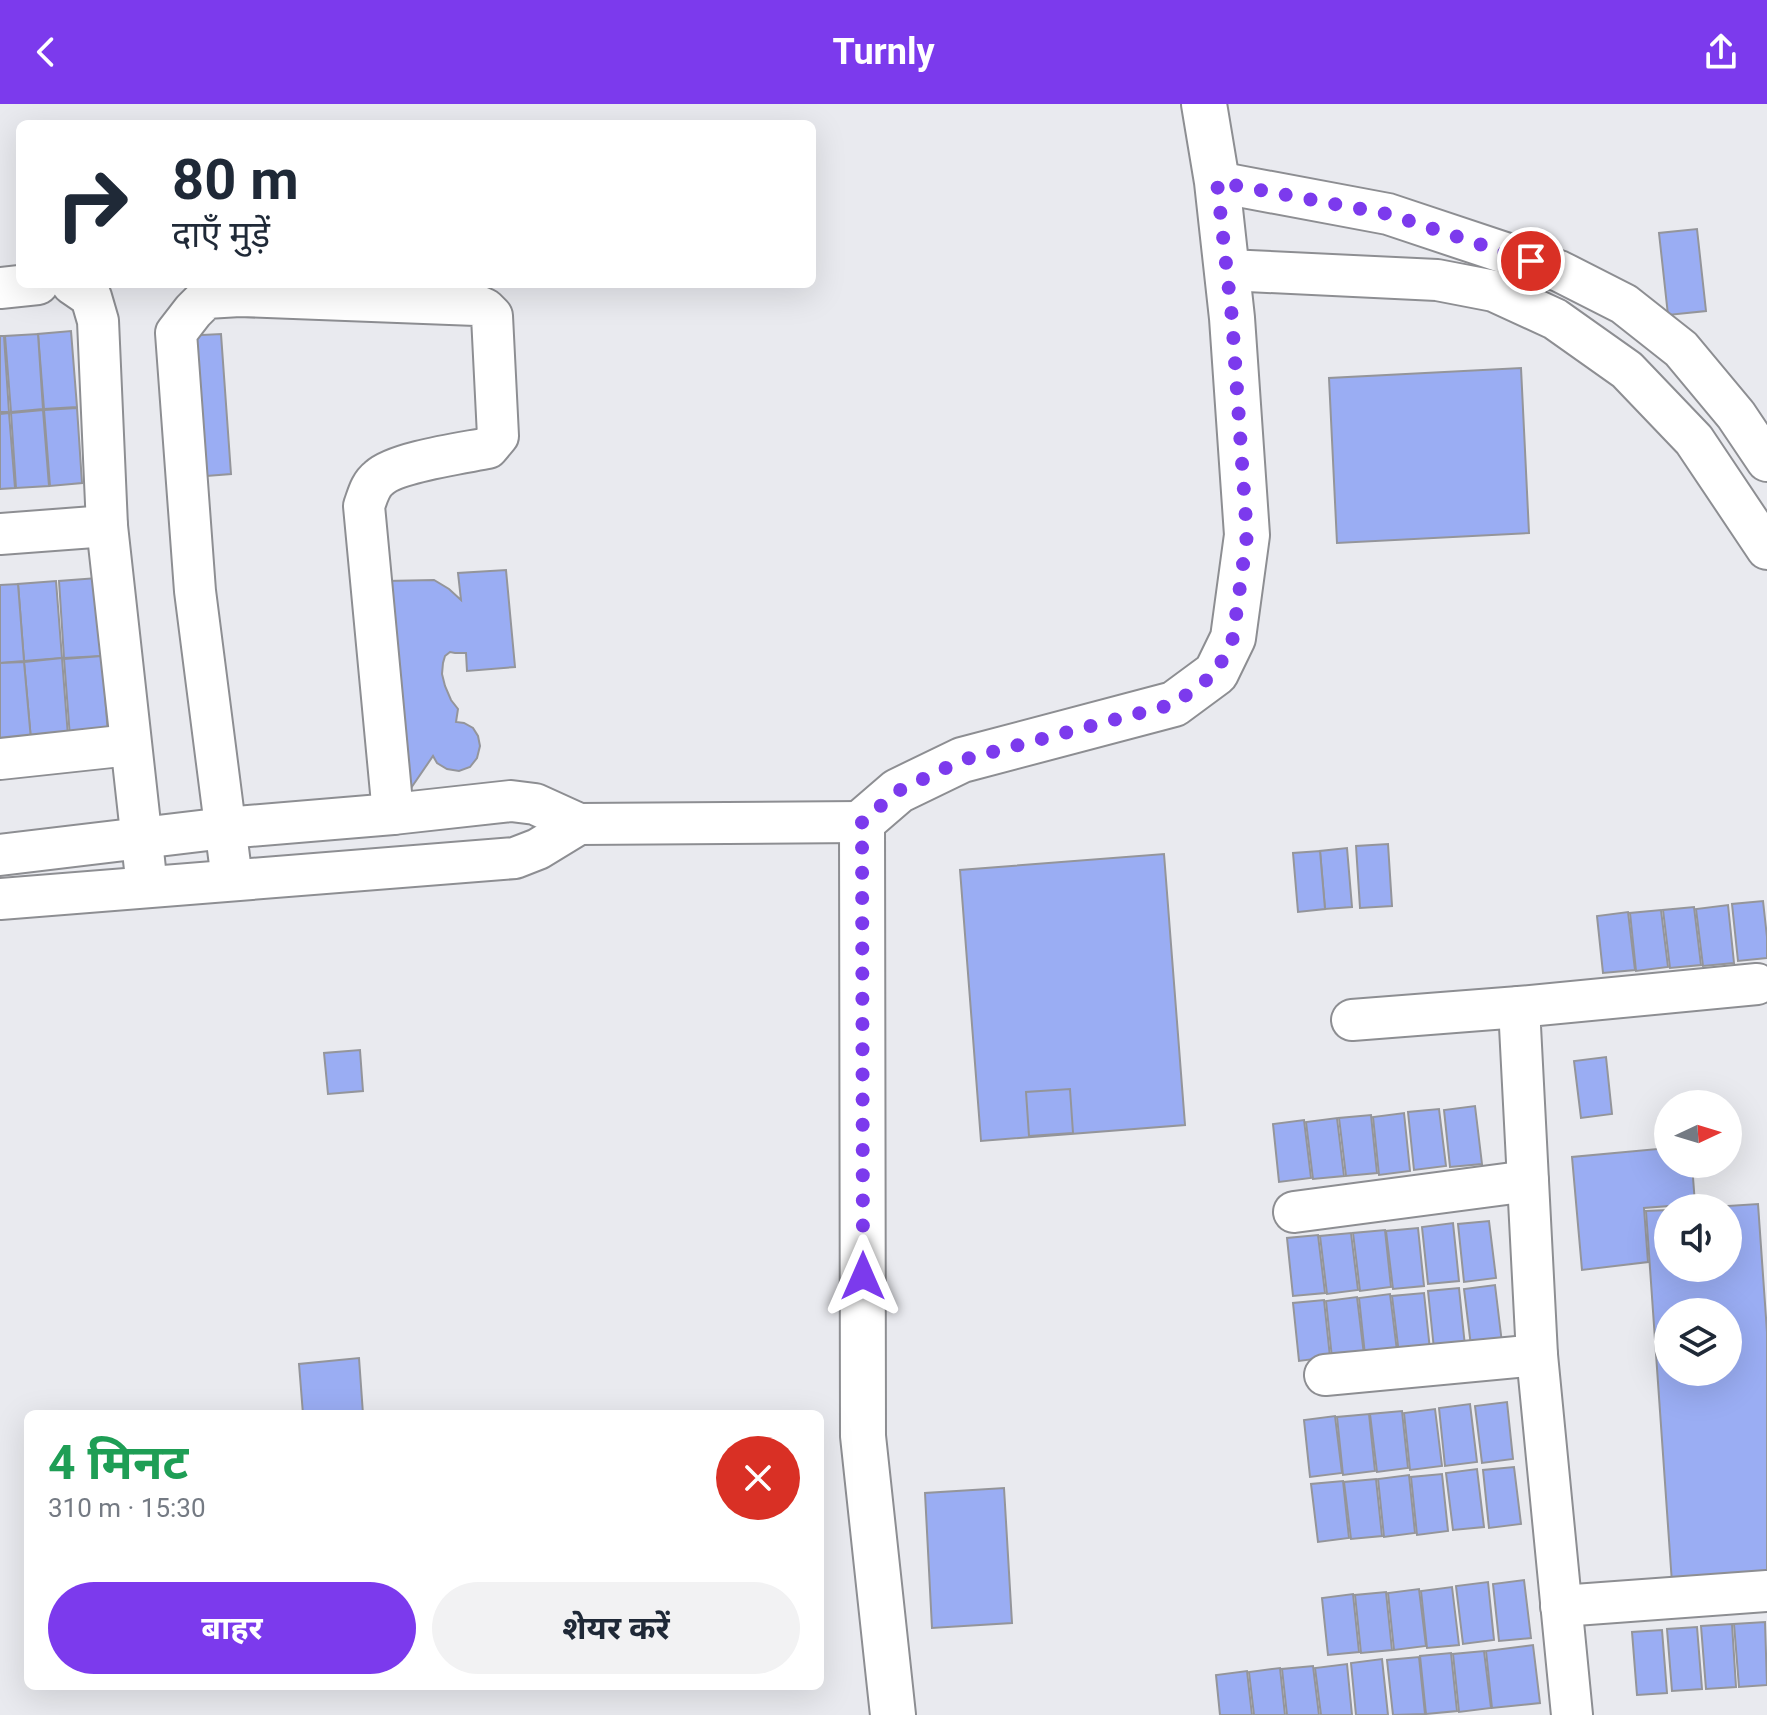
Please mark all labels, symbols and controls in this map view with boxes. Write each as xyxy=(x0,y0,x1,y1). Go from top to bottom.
icon: back xyxy=(24,30,68,74)
icon: share xyxy=(1699,30,1743,74)
text: Turnly xyxy=(832,31,935,73)
text: 80 m xyxy=(172,147,299,213)
icon: right xyxy=(40,152,144,256)
text: दाएँ मुड़ें xyxy=(172,214,270,256)
pin xyxy=(1497,227,1565,295)
icon: arrive xyxy=(1509,239,1553,283)
north arrow xyxy=(1654,1090,1742,1178)
map controls xyxy=(1654,1090,1742,1386)
button: sound xyxy=(1654,1194,1742,1282)
position arrow xyxy=(821,1234,905,1318)
button: layers xyxy=(1654,1298,1742,1386)
text: 4 मिनट xyxy=(48,1434,188,1491)
button: close xyxy=(716,1436,800,1520)
text: 310 m · 15:30 xyxy=(48,1493,206,1523)
button: बाहर xyxy=(48,1582,416,1674)
button: शेयर करें xyxy=(432,1582,800,1674)

